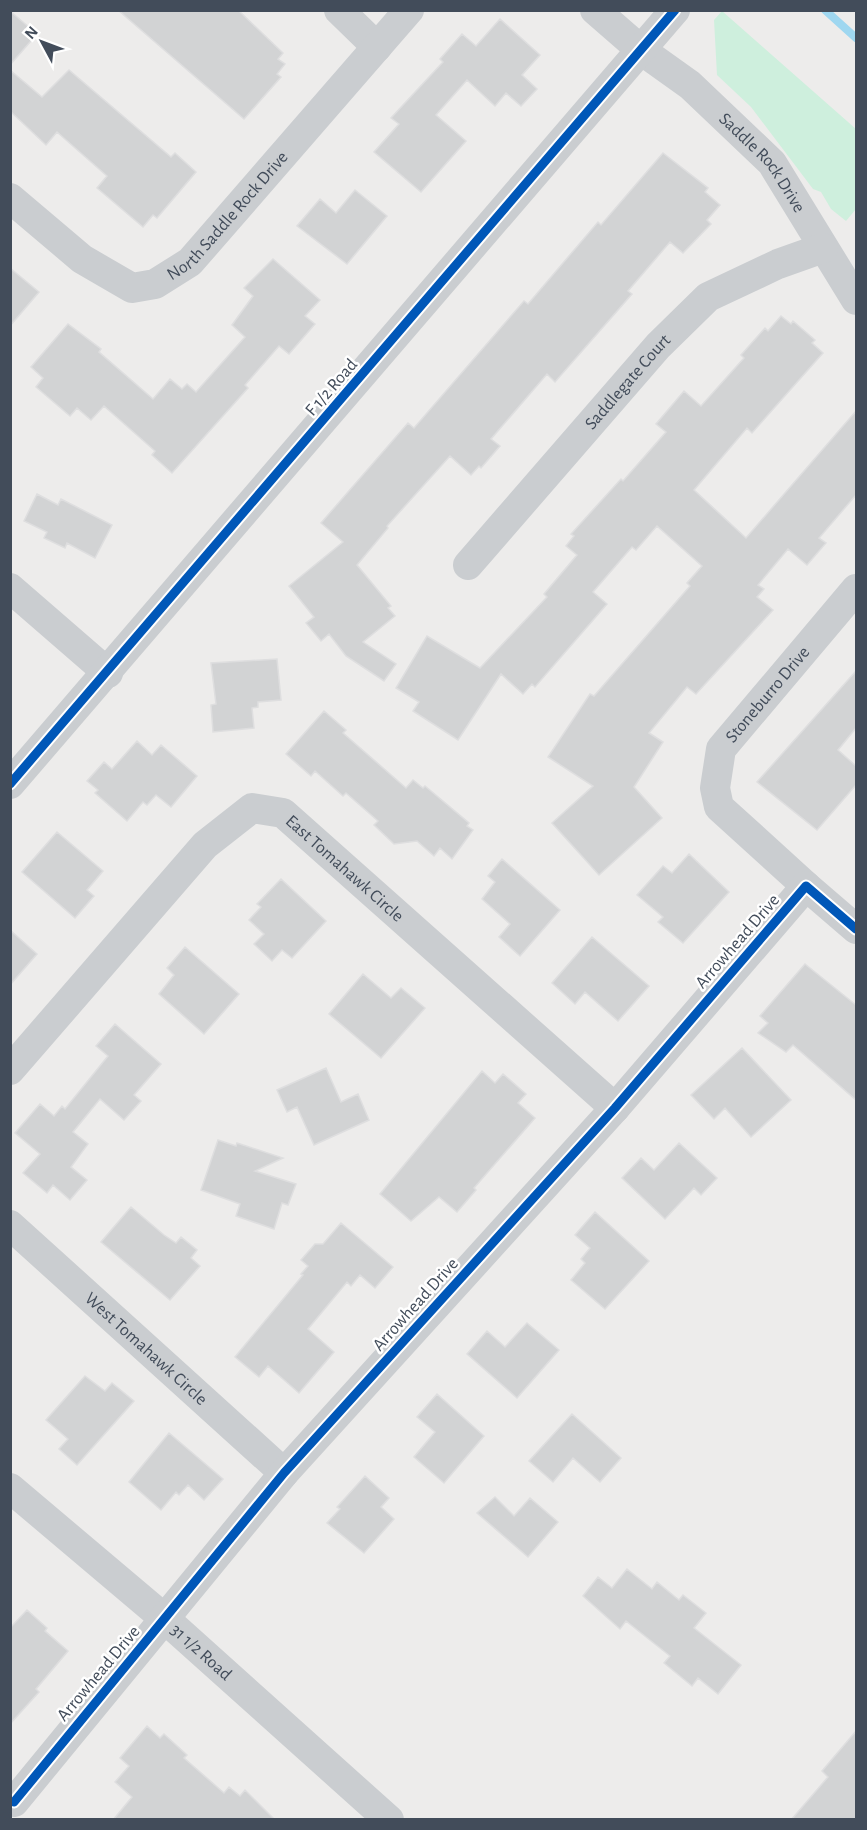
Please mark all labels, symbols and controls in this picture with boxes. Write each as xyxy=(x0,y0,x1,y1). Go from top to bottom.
north arrow xyxy=(12,12,72,72)
text: N xyxy=(22,23,41,42)
street label: Saddle Rock Drive xyxy=(715,110,808,216)
street label: North Saddle Rock Drive xyxy=(164,148,292,284)
street label: Saddlegate Court xyxy=(582,331,674,433)
street label: F 1/2 Road xyxy=(302,356,361,420)
street label: Stoneburro Drive xyxy=(723,643,813,746)
street label: East Tomahawk Circle xyxy=(282,812,407,926)
street label: Arrowhead Drive xyxy=(692,891,783,992)
street label: Arrowhead Drive xyxy=(369,1255,462,1355)
street label: West Tomahawk Circle xyxy=(81,1289,210,1409)
street label: 31 1/2 Road xyxy=(167,1621,235,1684)
street label: Arrowhead Drive xyxy=(54,1623,144,1725)

